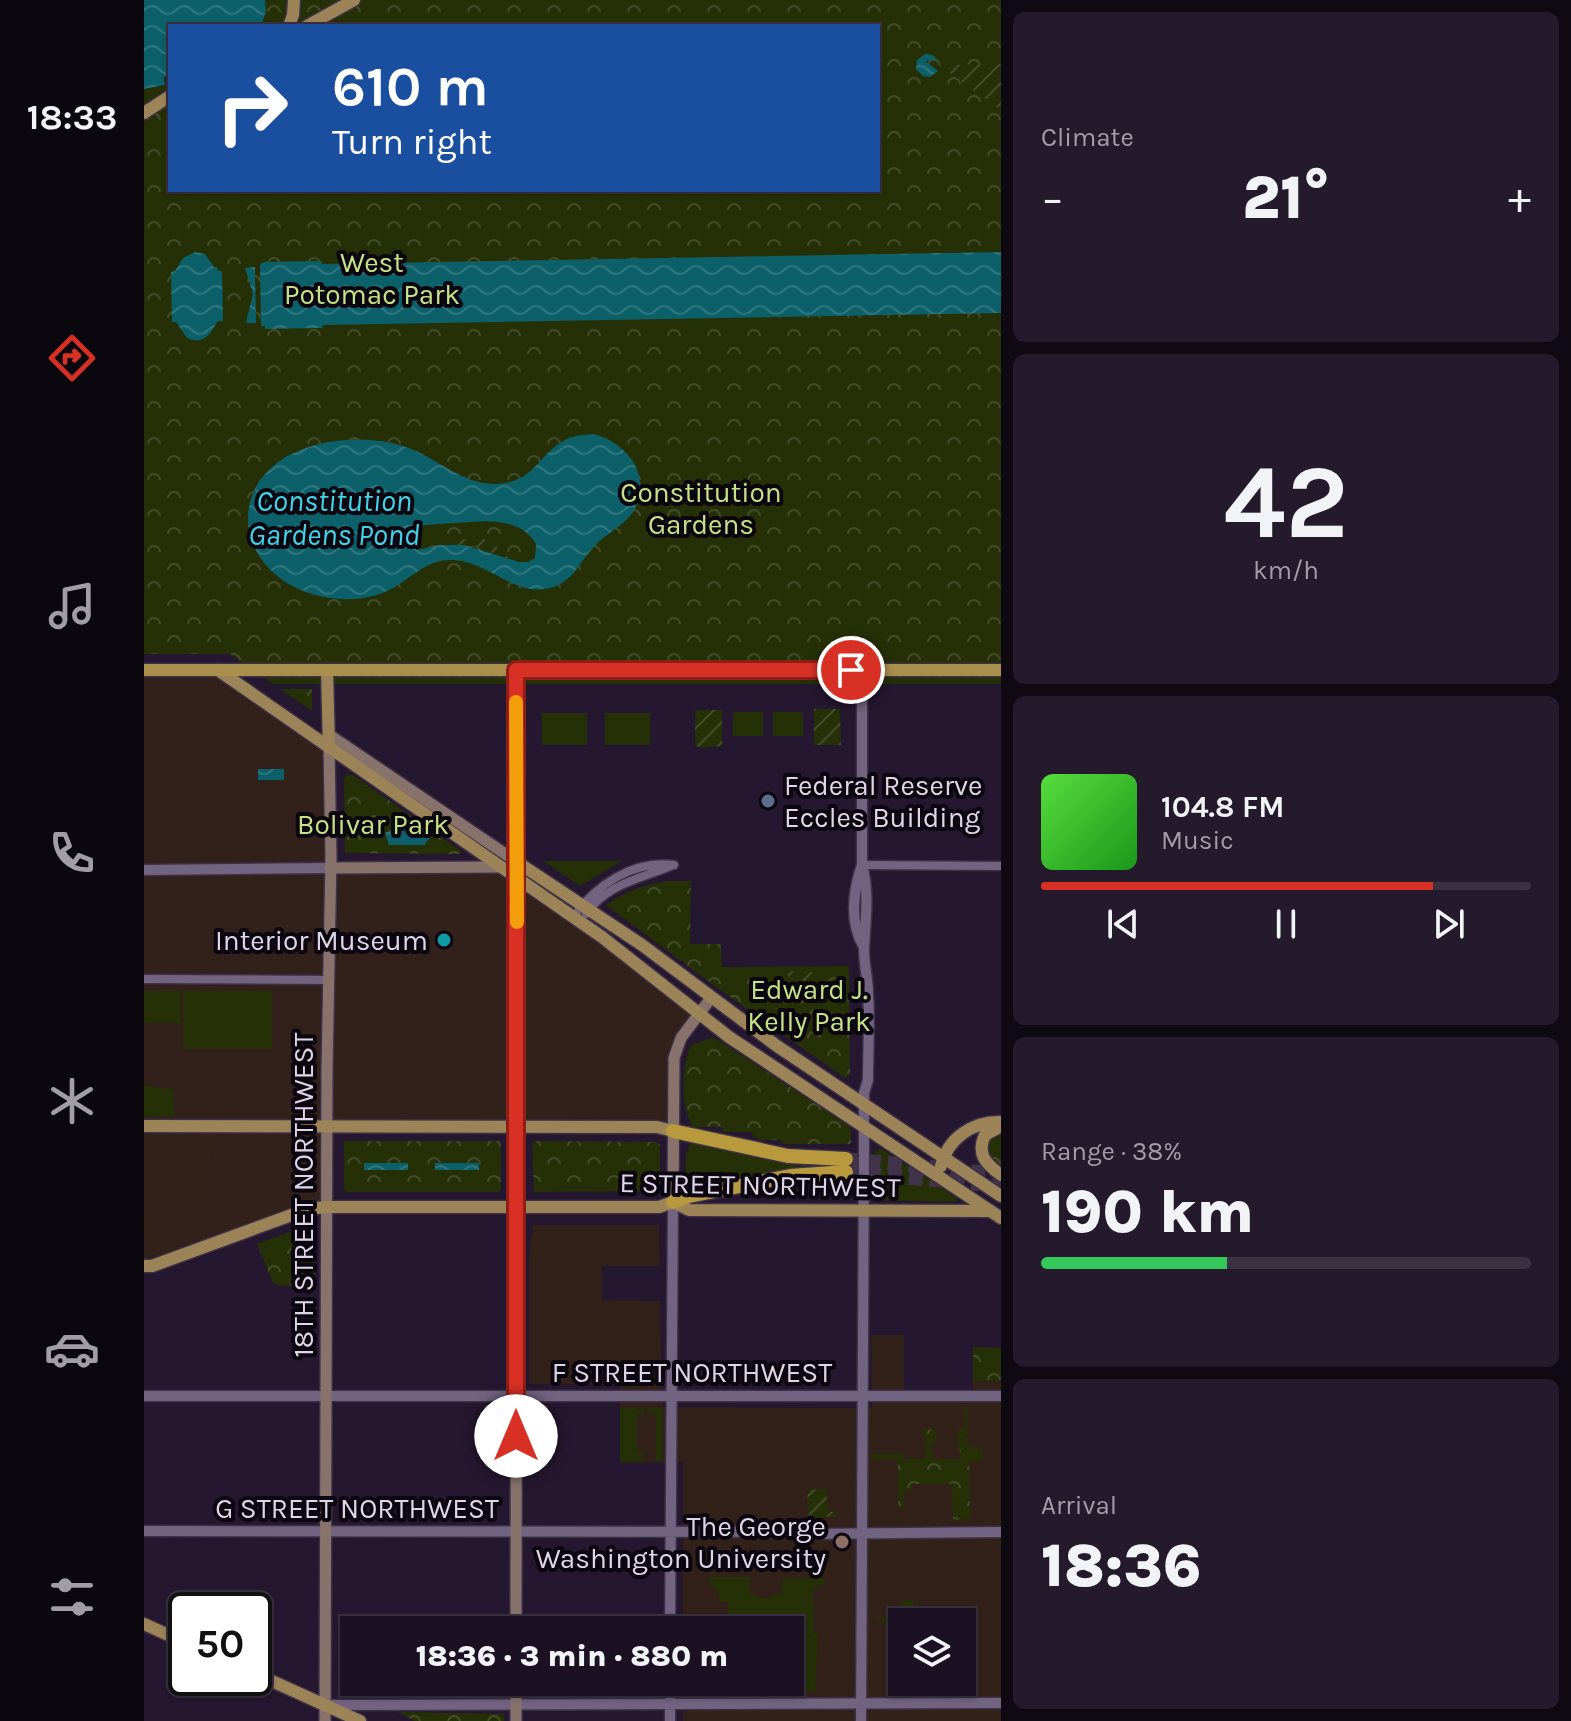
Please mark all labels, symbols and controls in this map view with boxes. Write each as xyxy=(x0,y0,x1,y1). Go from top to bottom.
text: 610 m xyxy=(332,54,489,119)
icon: right xyxy=(200,56,304,160)
text: 18:33 xyxy=(27,96,117,138)
text: Turn right xyxy=(332,121,492,163)
text: Climate xyxy=(1041,122,1134,153)
text: 21° xyxy=(1242,163,1330,233)
text: − xyxy=(1041,173,1064,224)
text: + xyxy=(1508,173,1531,224)
park label: West Potomac Park xyxy=(284,246,460,311)
icon: directions xyxy=(44,330,100,386)
text: 42 xyxy=(1224,442,1348,563)
park label: Constitution Gardens xyxy=(620,476,782,541)
water label: Constitution Gardens Pond xyxy=(248,483,420,553)
text: km/h xyxy=(1253,555,1319,586)
icon: music xyxy=(44,578,100,634)
pin xyxy=(817,636,885,704)
icon: arrive xyxy=(829,648,873,692)
place label: Federal Reserve Eccles Building xyxy=(784,769,982,834)
text: 104.8 FM xyxy=(1161,789,1285,825)
marker: Federal Reserve Eccles Building xyxy=(759,792,777,810)
park label: Bolivar Park xyxy=(297,808,449,841)
icon: phone xyxy=(44,825,100,881)
text: Music xyxy=(1161,825,1234,856)
icon: previous xyxy=(1101,902,1145,946)
icon: pause xyxy=(1264,902,1308,946)
icon: next xyxy=(1427,902,1471,946)
place label: Interior Museum xyxy=(215,924,428,957)
marker: Interior Museum xyxy=(435,931,453,949)
park label: Edward J. Kelly Park xyxy=(747,973,871,1038)
street label: 18TH STREET NORTHWEST xyxy=(287,1033,320,1357)
icon: climate xyxy=(44,1073,100,1129)
text: Range · 38% xyxy=(1041,1136,1182,1167)
street label: E STREET NORTHWEST xyxy=(619,1166,901,1204)
text: 190 km xyxy=(1041,1177,1254,1247)
icon: car xyxy=(44,1321,100,1377)
street label: F STREET NORTHWEST xyxy=(552,1356,832,1389)
position arrow xyxy=(474,1394,558,1478)
text: Arrival xyxy=(1041,1490,1117,1521)
street label: G STREET NORTHWEST xyxy=(215,1492,499,1525)
place label: The George Washington University xyxy=(536,1510,826,1575)
text: 18:36 xyxy=(1041,1531,1201,1601)
marker: The George Washington University xyxy=(833,1533,851,1551)
icon: filters xyxy=(44,1569,100,1625)
speed limit sign: 50 xyxy=(168,1592,272,1696)
map controls xyxy=(888,1608,976,1696)
button: layers xyxy=(888,1608,976,1696)
text: 18:36 · 3 min · 880 m xyxy=(416,1638,728,1674)

